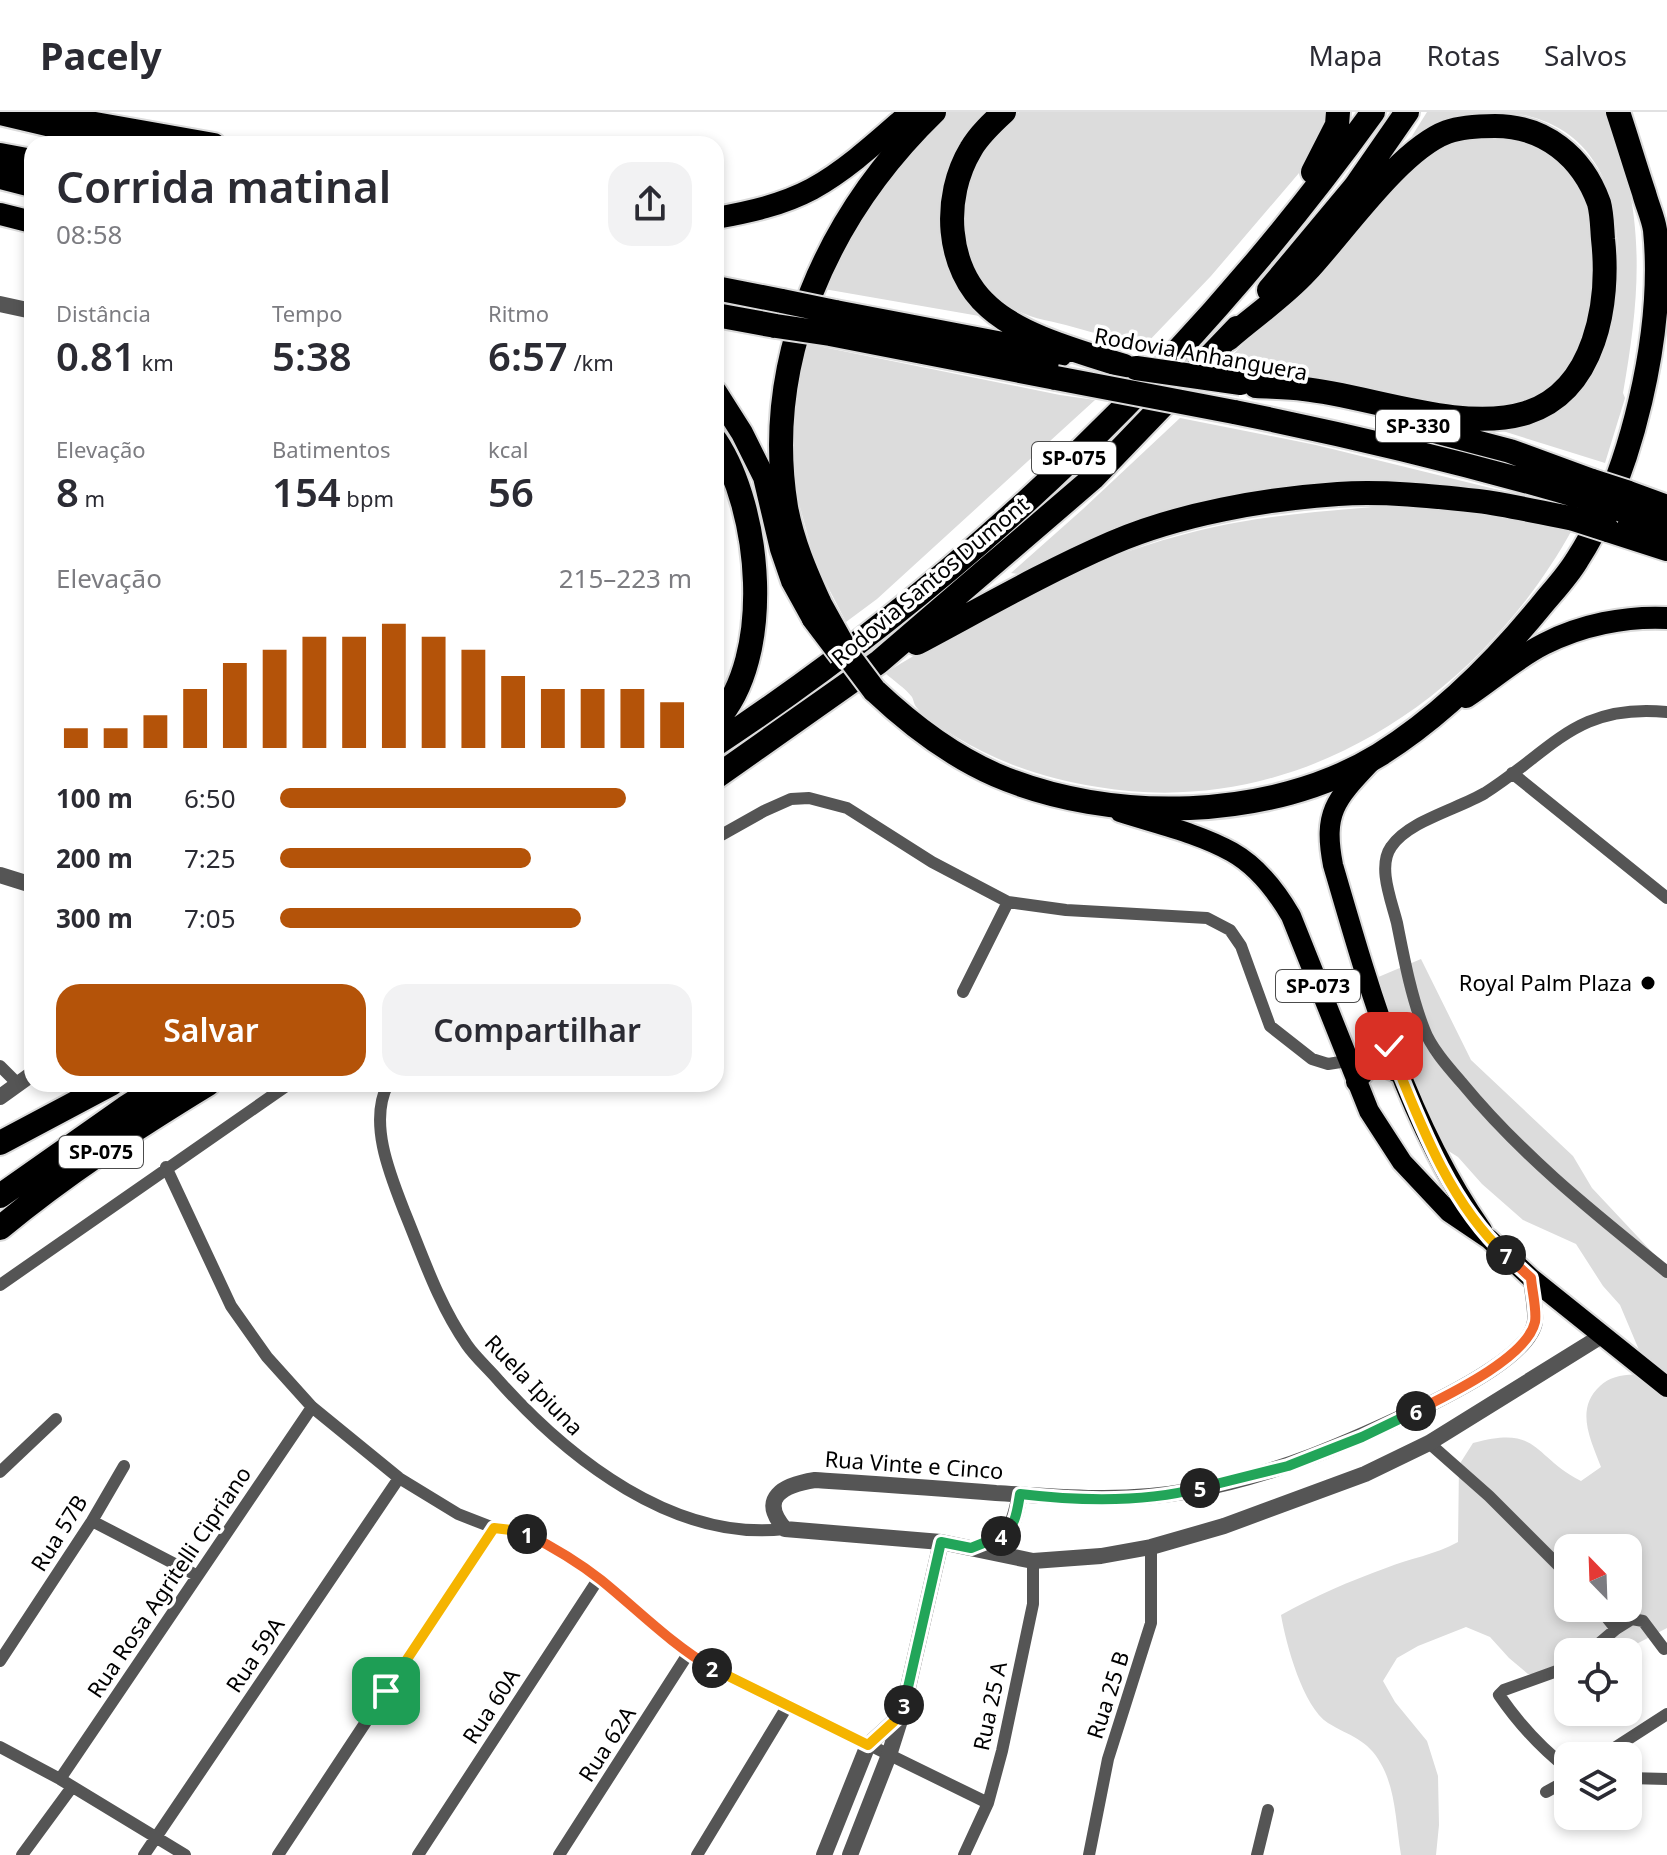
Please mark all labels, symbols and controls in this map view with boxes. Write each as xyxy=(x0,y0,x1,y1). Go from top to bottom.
text: Pacely xyxy=(40,29,162,81)
text: Mapa xyxy=(1308,36,1383,74)
text: Rotas xyxy=(1427,36,1500,74)
text: Salvos xyxy=(1544,36,1627,74)
text: Corrida matinal xyxy=(56,156,391,216)
button: share xyxy=(608,162,692,246)
text: 08:58 xyxy=(56,216,122,252)
text: Distância xyxy=(56,298,151,328)
text: Tempo xyxy=(272,298,343,328)
text: Ritmo xyxy=(488,298,549,328)
street label: Rodovia Anhanguera xyxy=(1092,319,1310,387)
text: 0.81 xyxy=(56,328,136,383)
text: 5:38 xyxy=(272,328,352,383)
text: 6:57 xyxy=(488,328,568,383)
text: km xyxy=(136,347,174,377)
text: /km xyxy=(568,347,614,377)
road number: SP-330 xyxy=(1376,410,1460,442)
text: Elevação xyxy=(56,434,146,464)
text: Batimentos xyxy=(272,434,391,464)
text: kcal xyxy=(488,434,528,464)
road number: SP-075 xyxy=(1032,442,1116,474)
text: 8 xyxy=(56,464,79,519)
text: 154 xyxy=(272,464,341,519)
text: 56 xyxy=(488,464,534,519)
text: m xyxy=(79,483,105,513)
text: bpm xyxy=(341,483,394,513)
street label: Rodovia Santos Dumont xyxy=(824,489,1034,672)
text: Elevação xyxy=(56,560,162,596)
text: 215–223 m xyxy=(559,560,692,596)
text: 100 m xyxy=(56,780,133,816)
text: 6:50 xyxy=(184,780,236,816)
text: 200 m xyxy=(56,840,133,876)
text: 7:25 xyxy=(184,840,236,876)
text: 300 m xyxy=(56,900,133,936)
text: 7:05 xyxy=(184,900,236,936)
place label: Royal Palm Plaza xyxy=(1459,967,1632,997)
road number: SP-073 xyxy=(1276,970,1360,1002)
marker: Royal Palm Plaza xyxy=(1639,974,1657,992)
button: Salvar xyxy=(56,984,366,1076)
button: Compartilhar xyxy=(382,984,692,1076)
pin xyxy=(1355,1012,1423,1080)
icon: check xyxy=(1367,1024,1411,1068)
road number: SP-075 xyxy=(59,1136,143,1168)
pin: 7 xyxy=(1486,1235,1526,1275)
text: 7 xyxy=(1500,1240,1512,1270)
street label: Ruela Ipiuna xyxy=(479,1327,591,1441)
pin: 6 xyxy=(1396,1391,1436,1431)
text: 6 xyxy=(1410,1396,1422,1426)
street label: Rua Vinte e Cinco xyxy=(824,1443,1004,1485)
street label: Rua Rosa Agritelli Cipriano xyxy=(79,1460,257,1703)
pin: 5 xyxy=(1180,1468,1220,1508)
text: 5 xyxy=(1194,1473,1206,1503)
street label: Rua 57B xyxy=(23,1489,93,1576)
pin: 1 xyxy=(507,1514,547,1554)
pin: 4 xyxy=(981,1516,1021,1556)
text: 1 xyxy=(521,1519,533,1549)
text: 4 xyxy=(995,1521,1007,1551)
north arrow xyxy=(1554,1534,1642,1622)
map controls xyxy=(1554,1534,1642,1830)
street label: Rua 59A xyxy=(218,1610,291,1698)
button: locate xyxy=(1554,1638,1642,1726)
street label: Rua 25 B xyxy=(1079,1647,1135,1742)
pin: 2 xyxy=(692,1648,732,1688)
text: 2 xyxy=(706,1653,718,1683)
pin xyxy=(352,1657,420,1725)
street label: Rua 25 A xyxy=(965,1658,1013,1753)
street label: Rua 60A xyxy=(455,1661,526,1749)
icon: arrive xyxy=(364,1669,408,1713)
pin: 3 xyxy=(884,1685,924,1725)
text: 3 xyxy=(898,1690,910,1720)
street label: Rua 62A xyxy=(571,1699,642,1787)
button: layers xyxy=(1554,1742,1642,1830)

